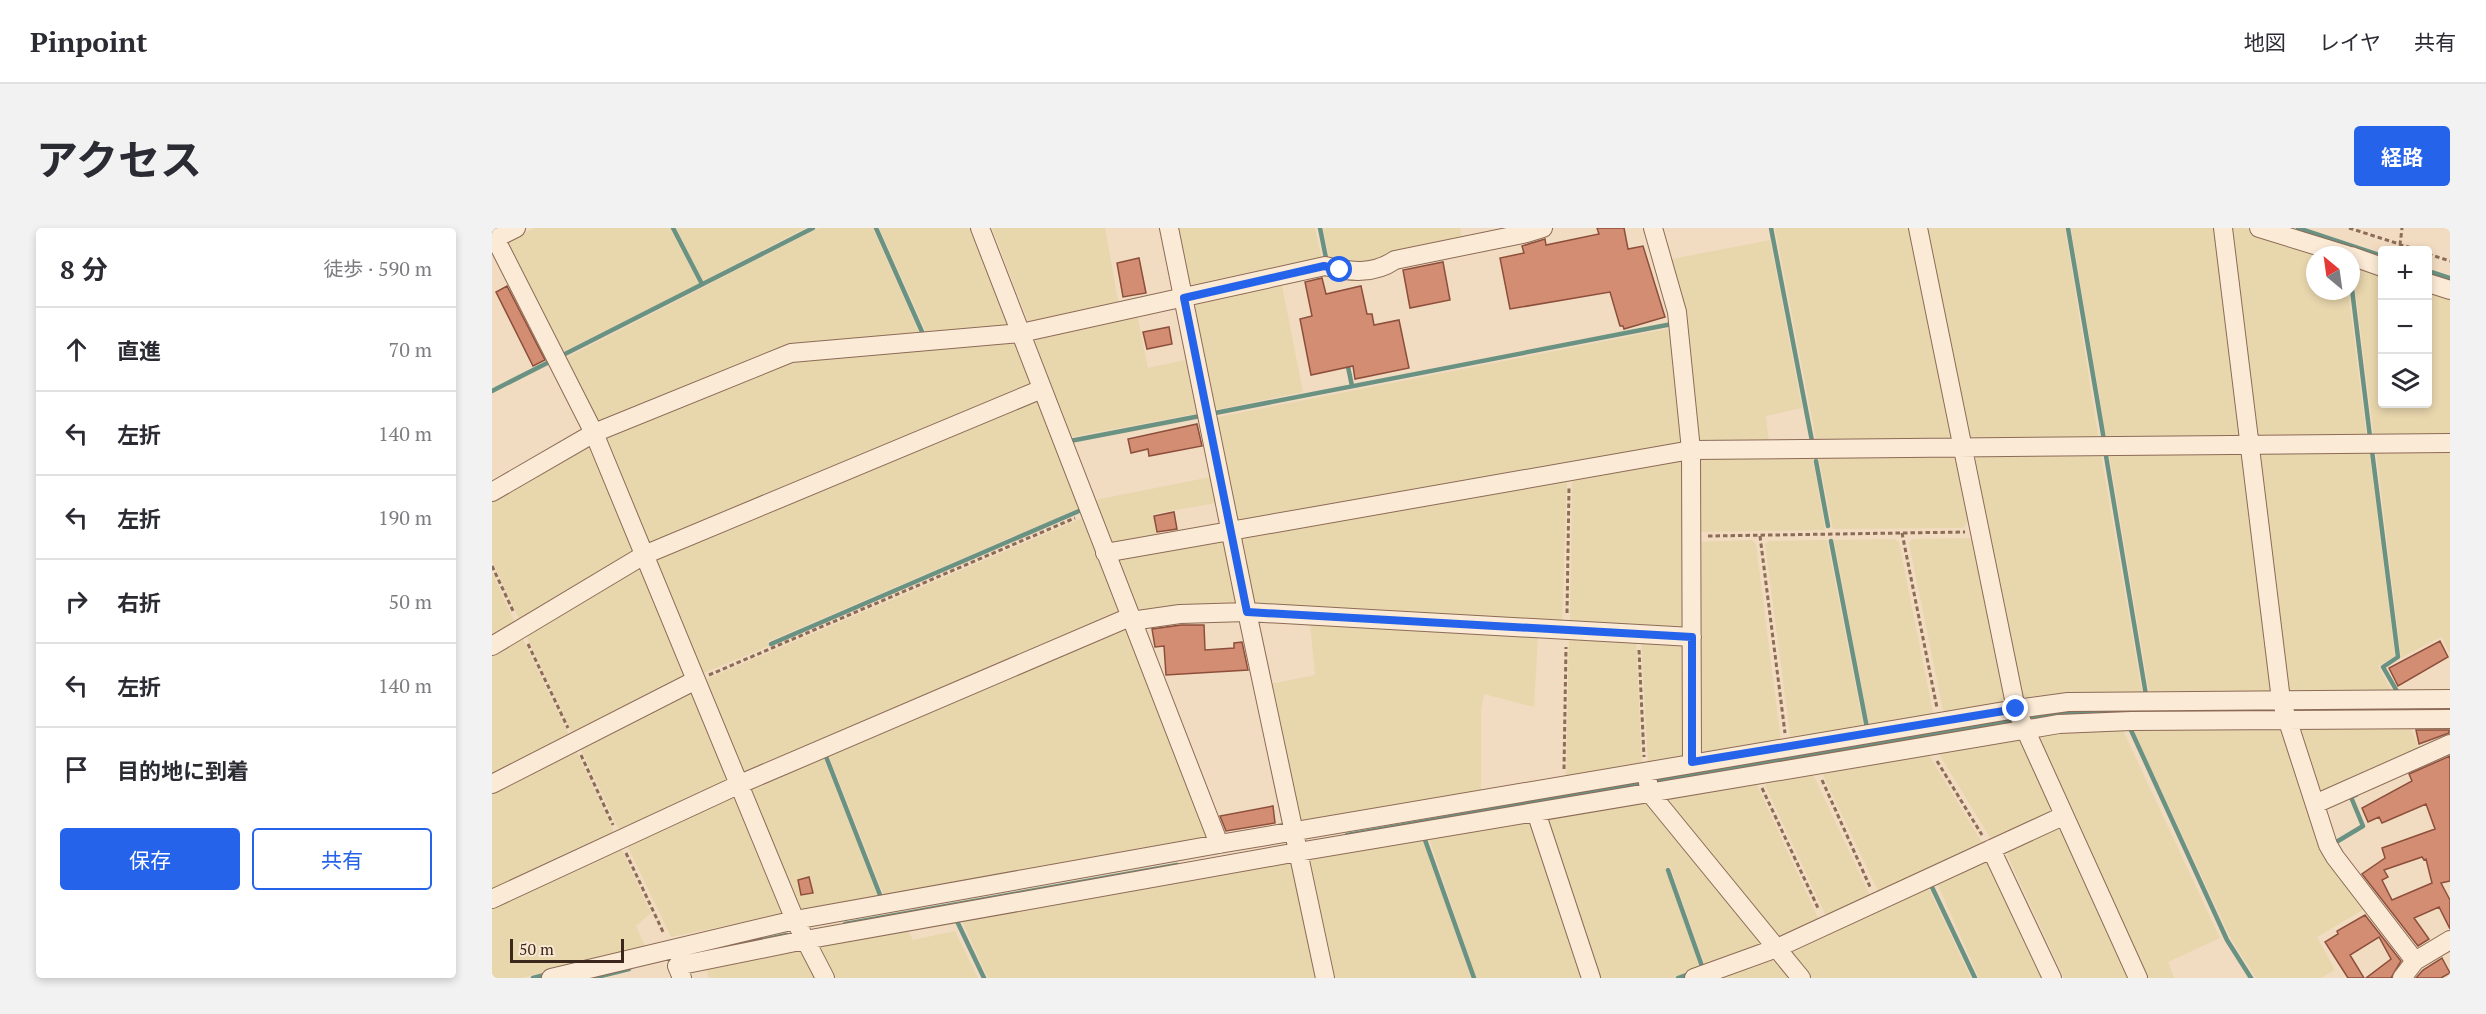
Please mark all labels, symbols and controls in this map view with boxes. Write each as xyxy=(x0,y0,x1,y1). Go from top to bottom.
text: Pinpoint xyxy=(30,23,147,60)
text: 地図 xyxy=(2244,28,2286,56)
text: レイヤ xyxy=(2319,28,2381,56)
text: 共有 xyxy=(2414,28,2456,56)
button: 経路 xyxy=(2354,126,2450,186)
text: アクセス xyxy=(36,131,202,187)
north arrow xyxy=(2306,246,2360,300)
map controls xyxy=(2378,246,2432,408)
button: + xyxy=(2378,246,2432,300)
text: 8 分 xyxy=(60,252,108,286)
text: 徒歩 · 590 m xyxy=(323,255,432,282)
route start xyxy=(1326,256,1352,282)
button: − xyxy=(2378,300,2432,354)
icon: ahead xyxy=(60,333,93,366)
text: 直進 xyxy=(117,336,161,365)
text: 70 m xyxy=(389,336,432,363)
button: layers xyxy=(2378,354,2432,408)
icon: left xyxy=(60,417,93,450)
text: 左折 xyxy=(117,420,161,449)
text: 140 m xyxy=(378,420,432,447)
icon: left xyxy=(60,501,93,534)
text: 左折 xyxy=(117,504,161,533)
text: 190 m xyxy=(378,504,432,531)
icon: right xyxy=(60,585,93,618)
text: 右折 xyxy=(117,588,161,617)
text: 50 m xyxy=(389,588,432,615)
icon: left xyxy=(60,669,93,702)
text: 左折 xyxy=(117,672,161,701)
text: 140 m xyxy=(378,672,432,699)
route end xyxy=(2002,695,2028,721)
icon: arrive xyxy=(60,753,93,786)
text: 目的地に到着 xyxy=(117,756,249,785)
button: 保存 xyxy=(60,828,240,890)
button: 共有 xyxy=(252,828,432,890)
scale bar xyxy=(510,936,624,964)
text: 50 m xyxy=(519,938,554,960)

